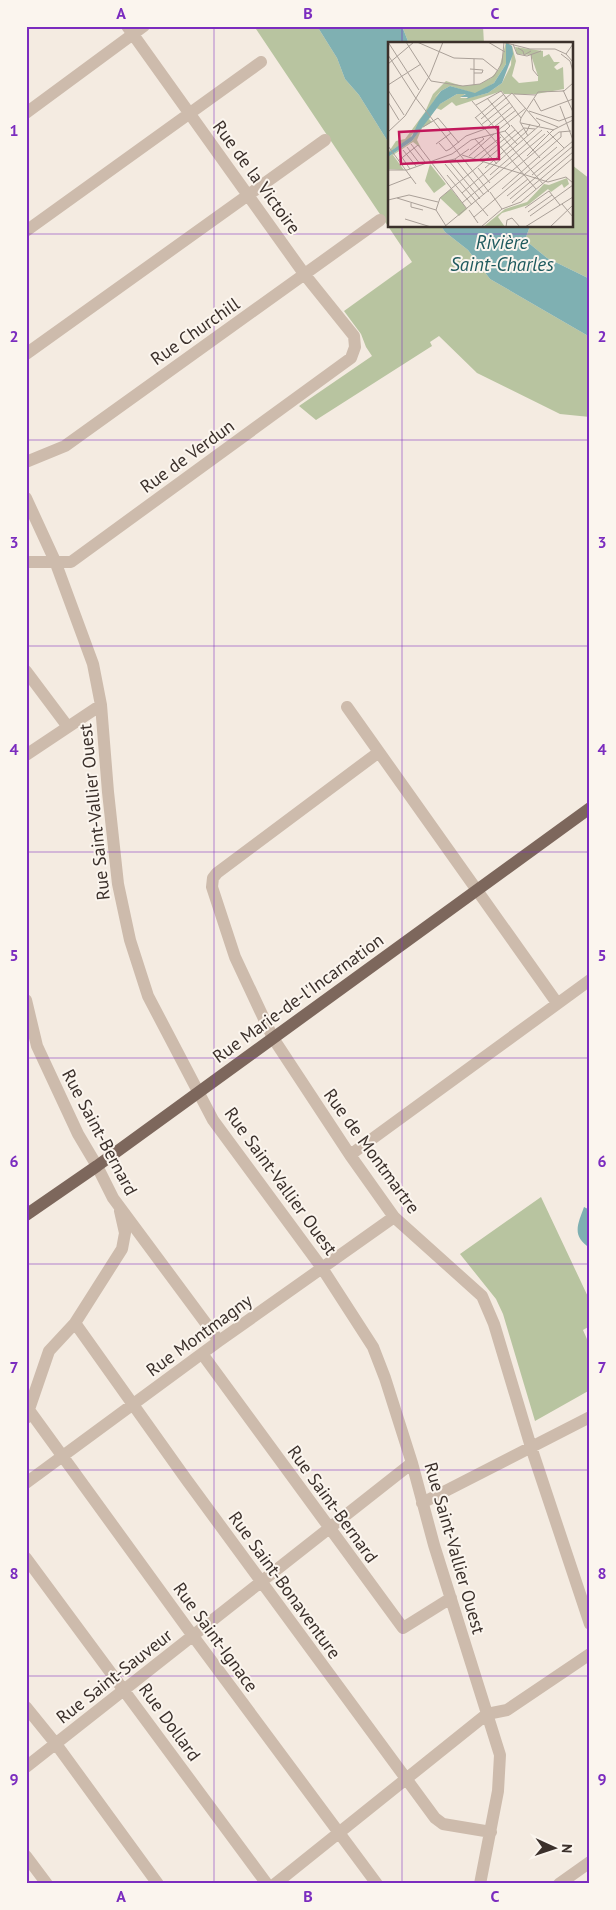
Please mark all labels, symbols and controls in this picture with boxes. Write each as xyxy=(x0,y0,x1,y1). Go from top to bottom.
text: A xyxy=(116,3,126,23)
text: B xyxy=(303,3,313,23)
text: C xyxy=(491,3,500,23)
inset map xyxy=(388,42,574,228)
street label: Rue de la Victoire xyxy=(208,116,306,238)
text: 1 xyxy=(9,120,19,140)
text: 1 xyxy=(597,120,607,140)
water label: Rivière Saint-Charles xyxy=(450,230,554,276)
street label: Rue Churchill xyxy=(146,291,245,370)
text: 2 xyxy=(9,326,19,346)
text: 2 xyxy=(597,326,607,346)
street label: Rue de Verdun xyxy=(135,414,239,498)
text: 3 xyxy=(9,532,19,552)
text: 3 xyxy=(597,532,607,552)
street label: Rue Saint-Vallier Ouest xyxy=(73,723,115,901)
text: 4 xyxy=(9,739,19,759)
text: 4 xyxy=(597,739,607,759)
street label: Rue Marie-de-l'Incarnation xyxy=(208,928,388,1068)
text: 5 xyxy=(9,945,19,965)
text: 5 xyxy=(597,945,607,965)
street label: Rue Saint-Bernard xyxy=(57,1065,143,1199)
street label: Rue de Montmartre xyxy=(319,1084,425,1218)
street label: Rue Saint-Vallier Ouest xyxy=(220,1103,342,1259)
text: 6 xyxy=(9,1151,19,1171)
text: 6 xyxy=(597,1151,607,1171)
street label: Rue Montmagny xyxy=(141,1288,257,1381)
text: 7 xyxy=(9,1357,19,1377)
text: 7 xyxy=(597,1357,607,1377)
street label: Rue Saint-Bernard xyxy=(283,1441,383,1567)
street label: Rue Saint-Vallier Ouest xyxy=(420,1460,490,1636)
street label: Rue Saint-Bonaventure xyxy=(224,1507,346,1663)
text: 8 xyxy=(9,1563,19,1583)
text: 8 xyxy=(597,1563,607,1583)
street label: Rue Saint-Ignace xyxy=(169,1578,263,1696)
street label: Rue Saint-Sauveur xyxy=(51,1624,177,1728)
street label: Rue Dollard xyxy=(134,1678,206,1766)
text: 9 xyxy=(9,1769,19,1789)
text: 9 xyxy=(597,1769,607,1789)
north arrow xyxy=(528,1822,578,1872)
text: N xyxy=(558,1844,576,1854)
text: A xyxy=(116,1886,126,1906)
text: B xyxy=(303,1886,313,1906)
text: C xyxy=(491,1886,500,1906)

